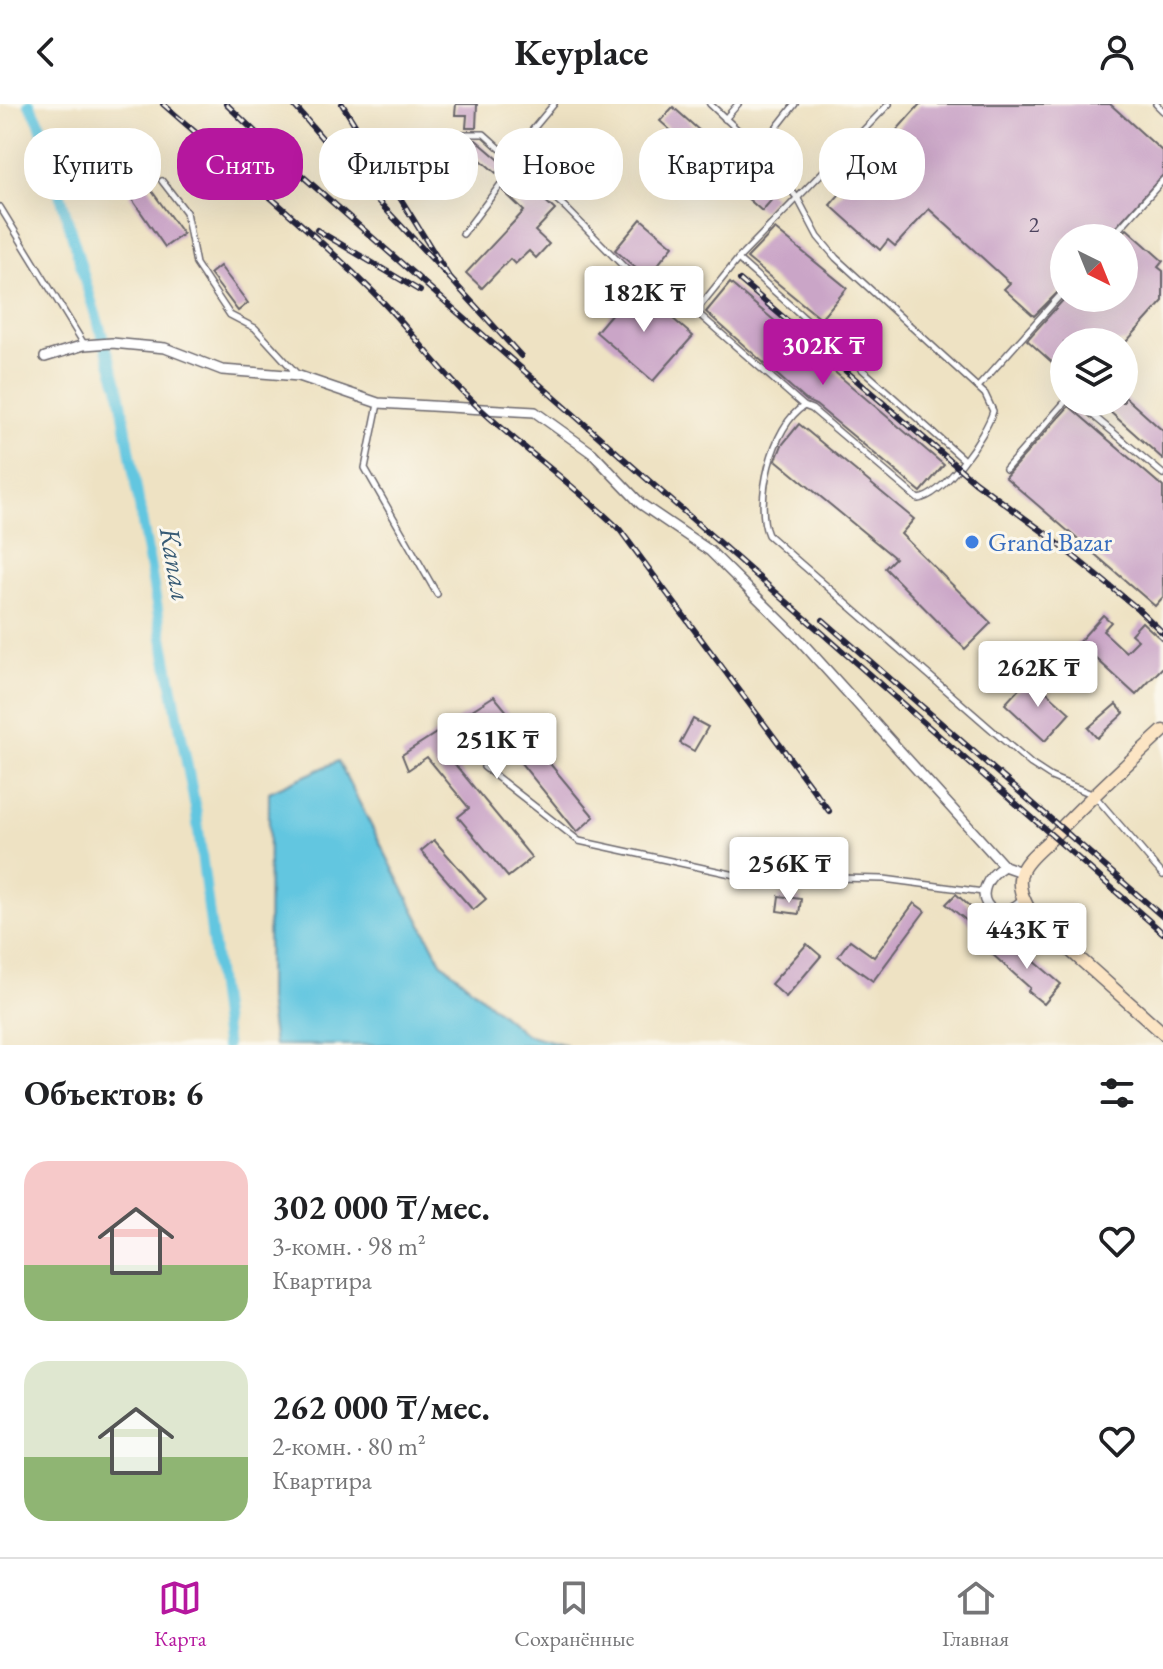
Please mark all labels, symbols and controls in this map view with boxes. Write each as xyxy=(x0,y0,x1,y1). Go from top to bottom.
text: Keyplace xyxy=(514,29,649,76)
icon: back xyxy=(24,30,68,74)
icon: person xyxy=(1095,30,1139,74)
chip: Купить xyxy=(24,128,161,200)
chip: Снять xyxy=(177,128,303,200)
chip: Фильтры xyxy=(319,128,478,200)
chip: Новое xyxy=(494,128,623,200)
chip: Квартира xyxy=(639,128,803,200)
chip: Дом xyxy=(819,128,925,200)
house number: 2 xyxy=(1029,210,1040,239)
north arrow xyxy=(1050,224,1138,312)
map controls xyxy=(1050,224,1138,416)
pin: 182K ₸ xyxy=(579,266,709,334)
text: 182K ₸ xyxy=(602,275,686,309)
pin: 302K ₸ xyxy=(758,319,888,387)
text: 302K ₸ xyxy=(781,328,865,362)
button: layers xyxy=(1050,328,1138,416)
water label: Капал xyxy=(152,523,200,604)
place label: Grand Bazar xyxy=(988,525,1112,559)
marker: Grand Bazar xyxy=(963,533,981,551)
pin: 262K ₸ xyxy=(973,641,1103,709)
text: 262K ₸ xyxy=(996,650,1080,684)
pin: 251K ₸ xyxy=(432,713,562,781)
text: 251K ₸ xyxy=(455,722,539,756)
pin: 256K ₸ xyxy=(724,837,854,905)
text: 256K ₸ xyxy=(747,846,831,880)
pin: 443K ₸ xyxy=(962,903,1092,971)
text: 443K ₸ xyxy=(985,912,1069,946)
text: Объектов: 6 xyxy=(24,1071,203,1115)
icon: filters xyxy=(1095,1071,1139,1115)
text: 302 000 ₸/мес. xyxy=(272,1185,490,1229)
icon: home xyxy=(88,1193,184,1289)
icon: heart xyxy=(1095,1219,1139,1263)
text: 3-комн. · 98 m² xyxy=(272,1229,426,1263)
text: Квартира xyxy=(272,1263,372,1297)
text: 262 000 ₸/мес. xyxy=(272,1385,490,1429)
icon: home xyxy=(88,1393,184,1489)
icon: heart xyxy=(1095,1419,1139,1463)
text: 2-комн. · 80 m² xyxy=(272,1429,426,1463)
text: Квартира xyxy=(272,1463,372,1497)
tab: Карта xyxy=(154,1576,206,1653)
tab: Сохранённые xyxy=(514,1576,634,1653)
tab: Главная xyxy=(942,1576,1009,1653)

